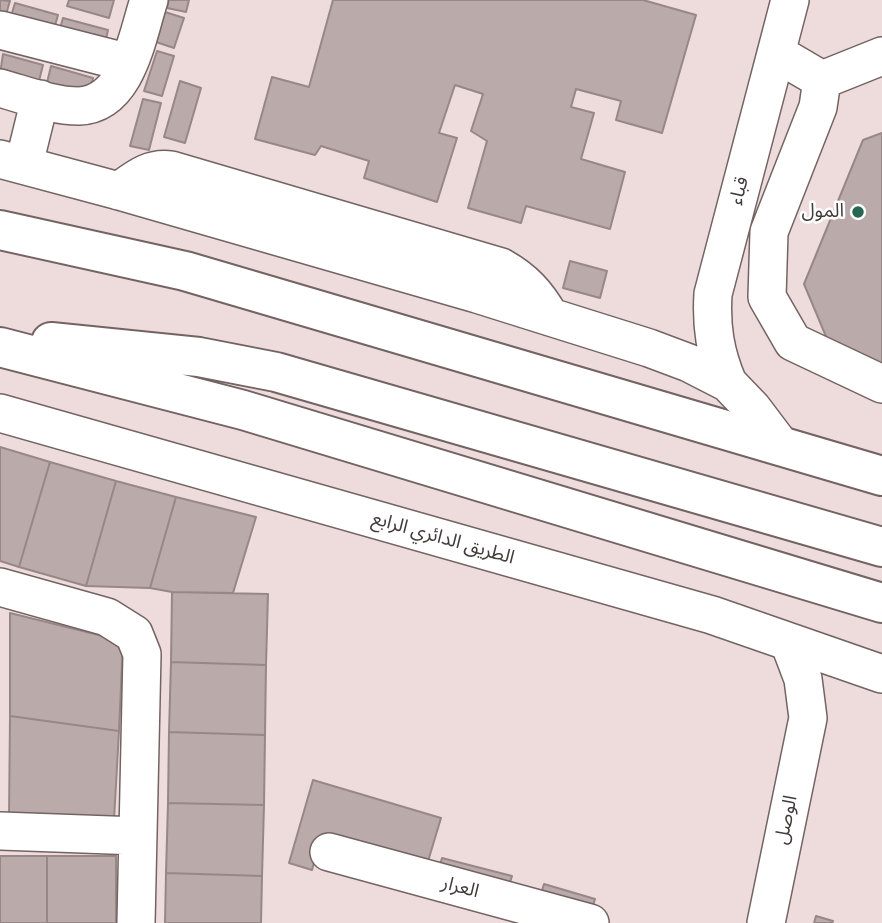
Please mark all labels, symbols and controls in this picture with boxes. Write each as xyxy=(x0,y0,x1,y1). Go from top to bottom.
street label: قباء xyxy=(725,174,755,208)
place label: المول xyxy=(801,201,844,223)
marker: المول xyxy=(850,204,866,220)
street label: الطريق الدائري الرابع xyxy=(369,508,517,570)
street label: الوصل xyxy=(771,793,803,847)
street label: العرار xyxy=(439,872,481,904)

